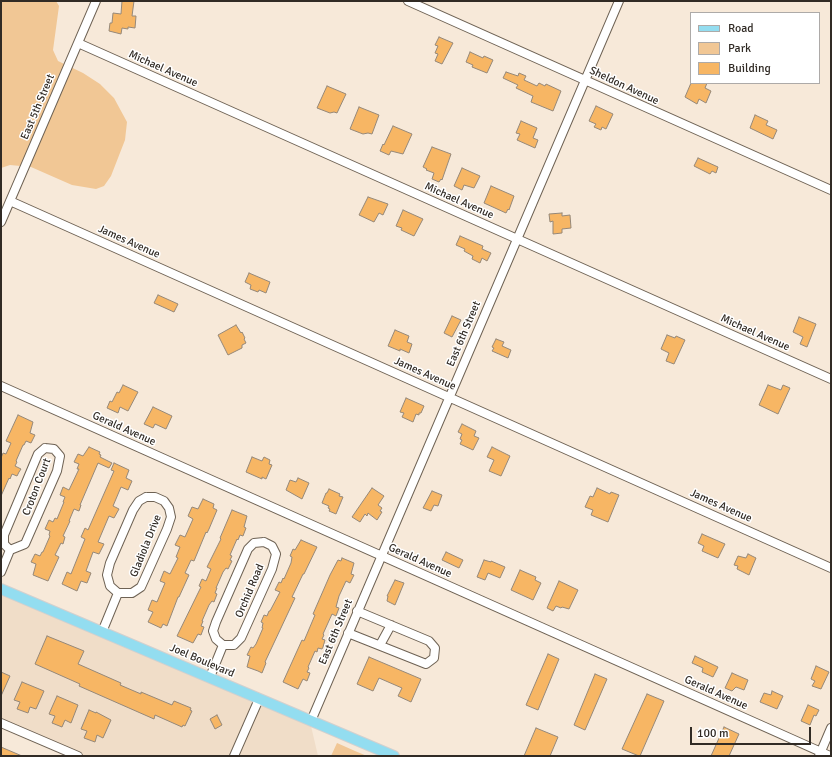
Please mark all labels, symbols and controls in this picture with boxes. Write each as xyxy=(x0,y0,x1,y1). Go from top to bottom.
legend xyxy=(690,12,820,84)
text: Road xyxy=(728,21,754,36)
text: Park xyxy=(728,41,751,56)
street label: Michael Avenue xyxy=(126,48,200,90)
text: Building xyxy=(728,61,771,76)
street label: Sheldon Avenue xyxy=(587,64,661,108)
street label: East 5th Street xyxy=(18,72,58,142)
street label: Michael Avenue xyxy=(422,180,496,222)
street label: James Avenue xyxy=(96,223,162,261)
street label: East 6th Street xyxy=(444,299,484,369)
street label: Michael Avenue xyxy=(718,312,792,354)
street label: James Avenue xyxy=(392,355,458,393)
street label: Gerald Avenue xyxy=(90,409,158,449)
street label: Croton Court xyxy=(20,456,54,518)
street label: James Avenue xyxy=(688,487,754,525)
street label: Gladiola Drive xyxy=(127,513,165,579)
street label: Gerald Avenue xyxy=(386,541,454,581)
street label: Orchid Road xyxy=(233,562,267,620)
street label: East 6th Street xyxy=(316,597,356,667)
street label: Joel Boulevard xyxy=(168,641,236,681)
street label: Gerald Avenue xyxy=(682,673,750,713)
scale bar xyxy=(692,719,813,745)
text: 100 m xyxy=(697,726,729,741)

